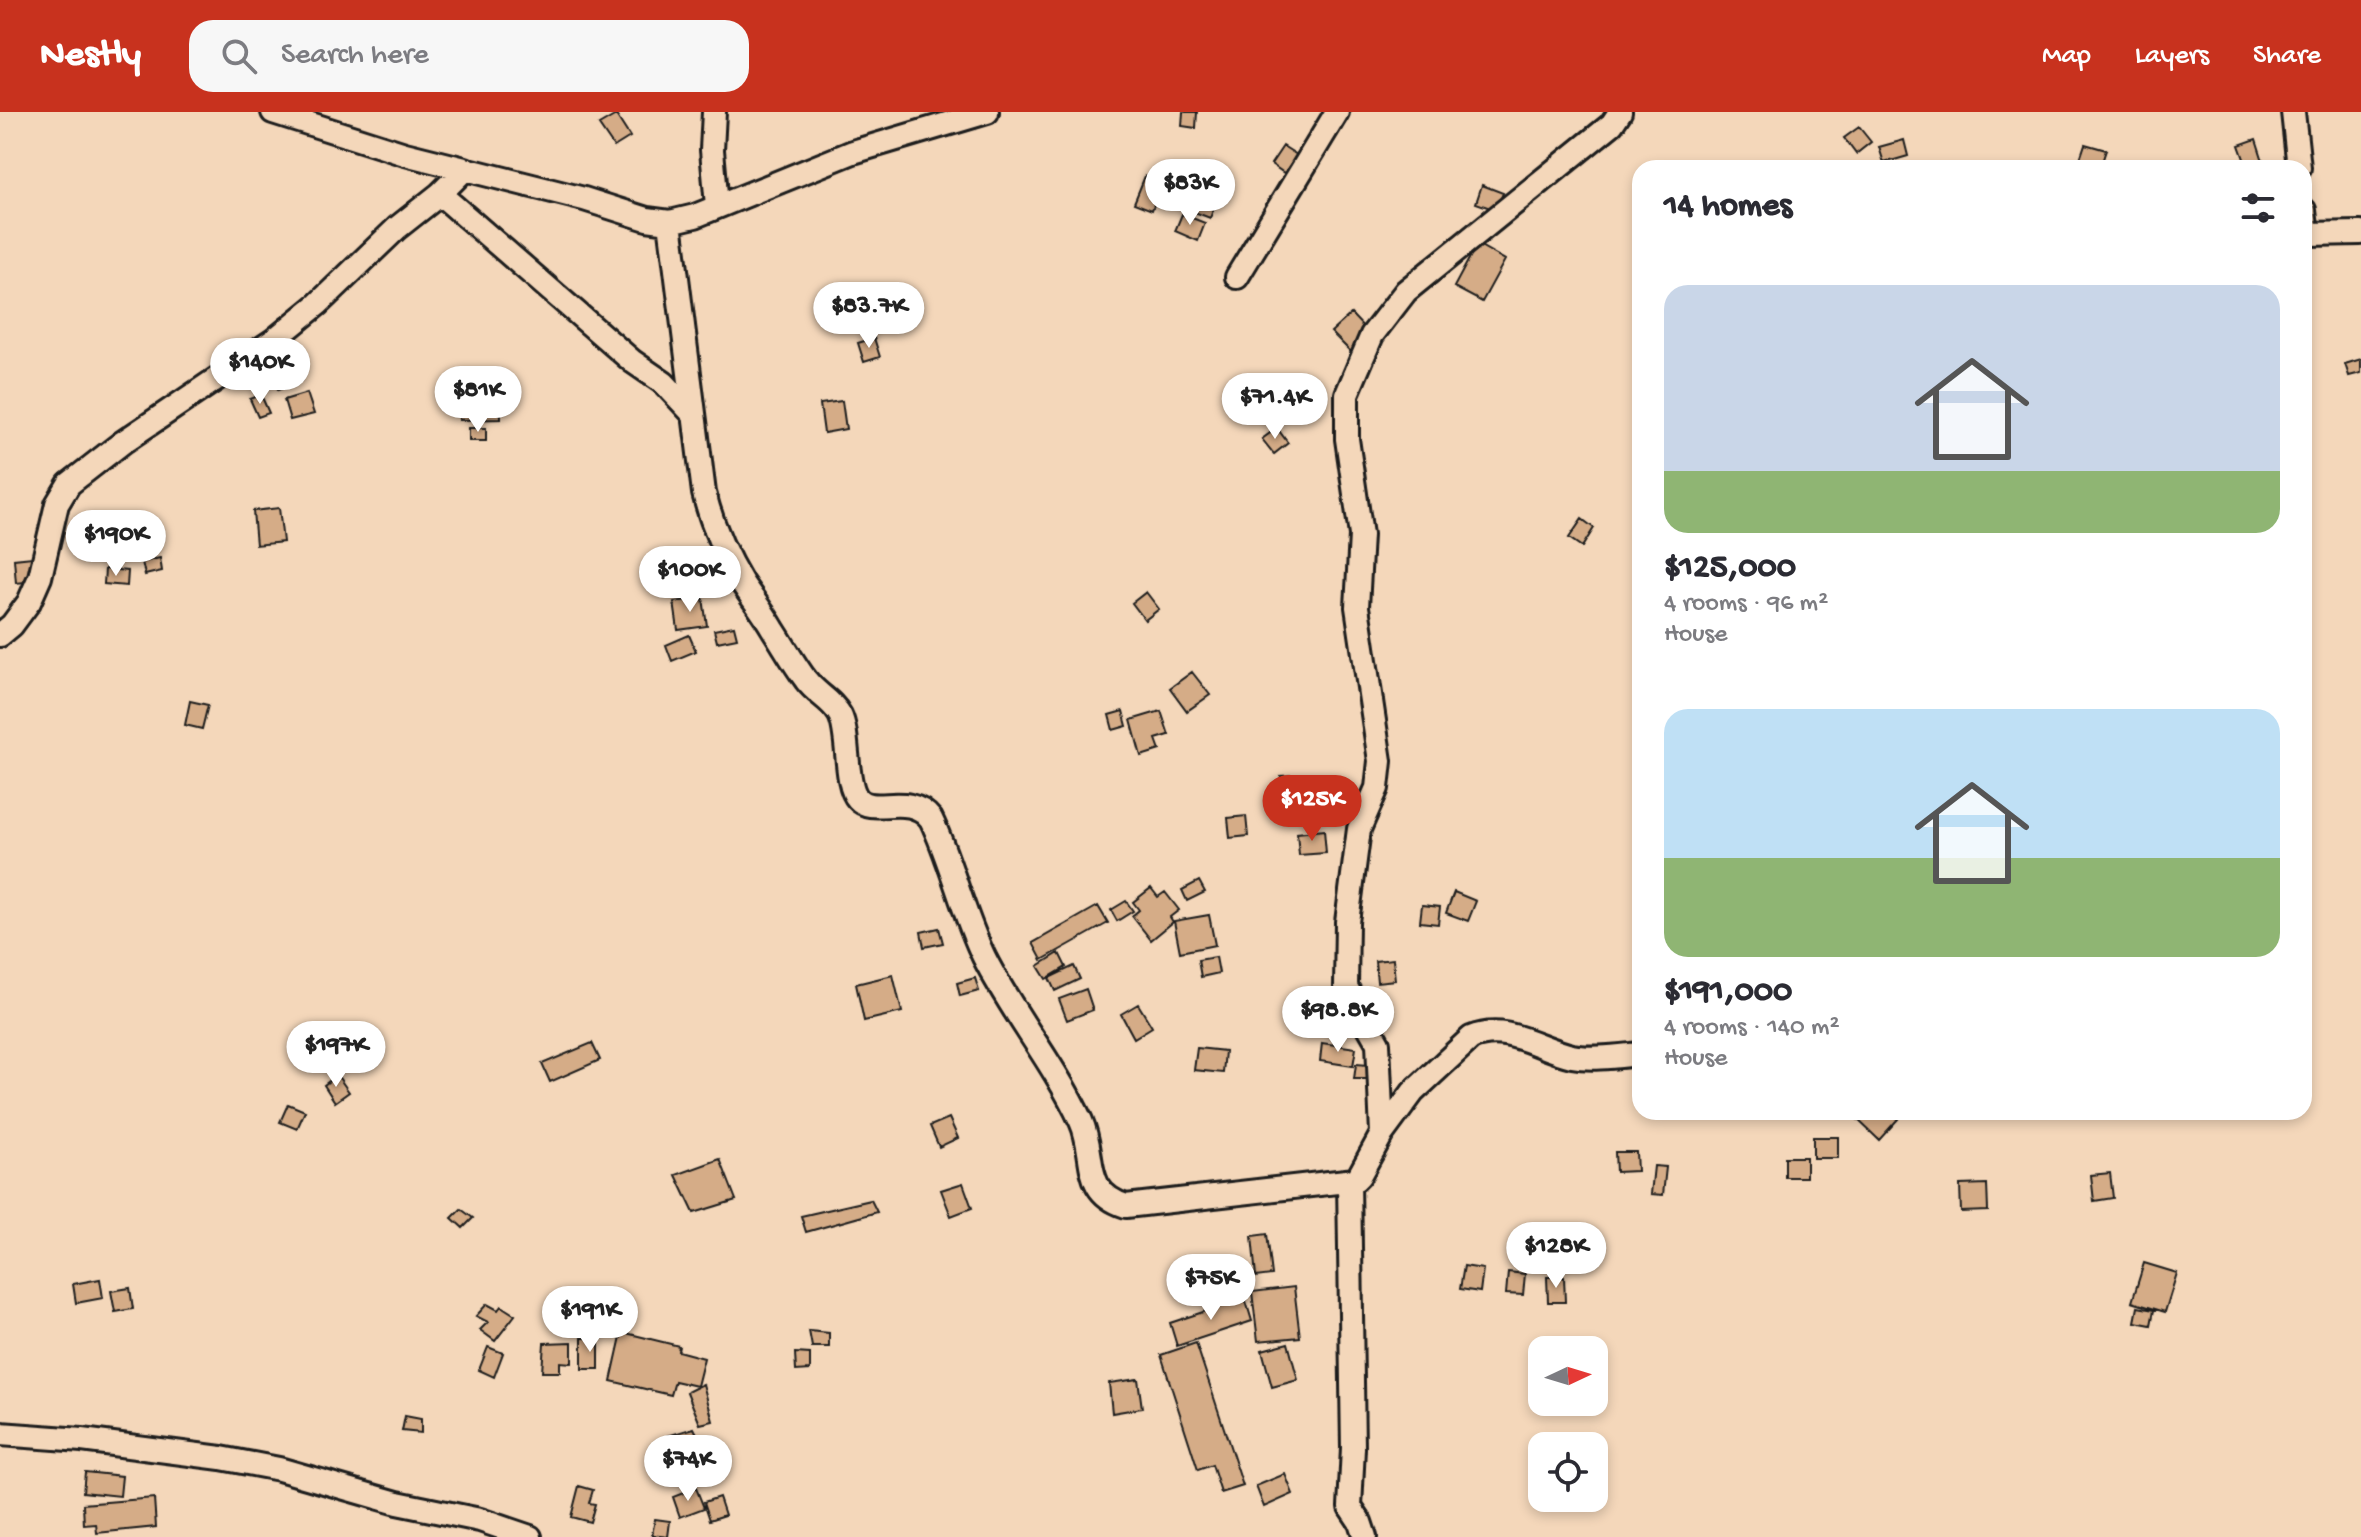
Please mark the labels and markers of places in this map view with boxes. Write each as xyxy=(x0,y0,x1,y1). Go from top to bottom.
pin: $83K xyxy=(1143,159,1237,227)
pin: $83.7K xyxy=(804,282,934,350)
pin: $140K xyxy=(204,338,316,406)
pin: $81K xyxy=(431,366,525,434)
pin: $71.4K xyxy=(1210,373,1340,441)
pin: $190K xyxy=(60,510,172,578)
pin: $100K xyxy=(634,546,746,614)
pin: $125K xyxy=(1256,775,1368,843)
pin: $98.8K xyxy=(1273,986,1403,1054)
pin: $197K xyxy=(280,1021,392,1089)
pin: $128K xyxy=(1500,1222,1612,1290)
pin: $75K xyxy=(1164,1254,1258,1322)
pin: $191K xyxy=(534,1286,646,1354)
pin: $74K xyxy=(641,1435,735,1503)

